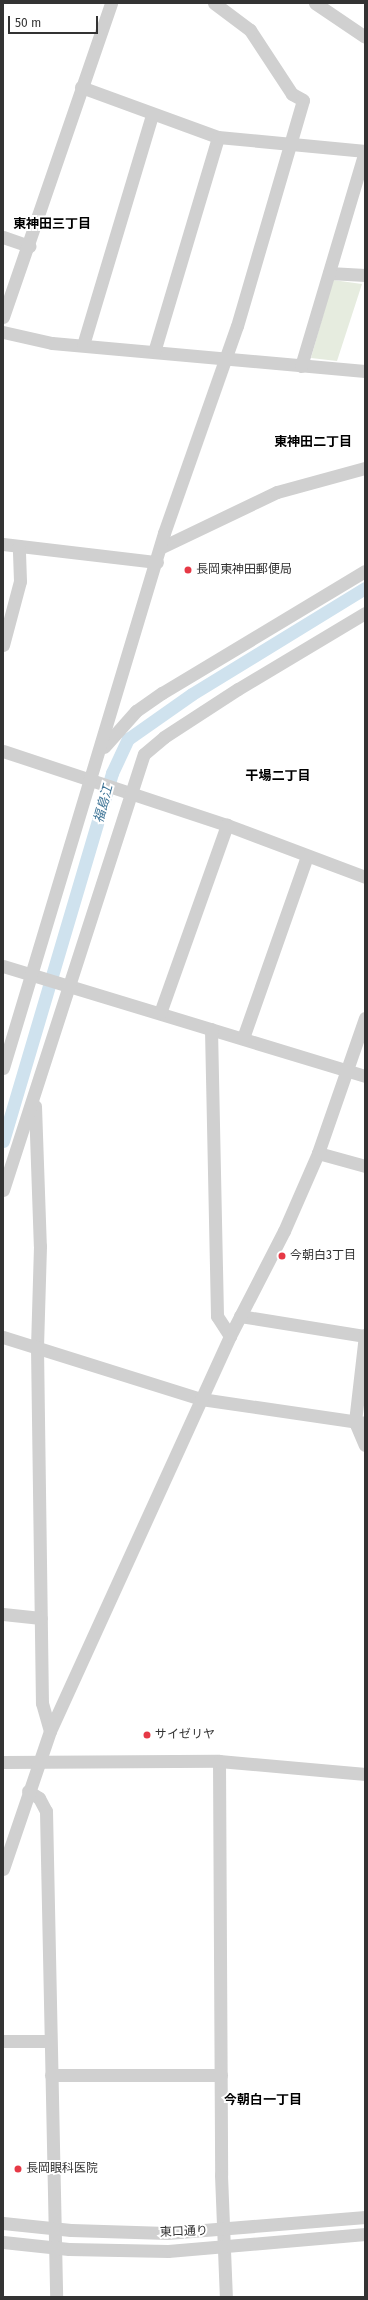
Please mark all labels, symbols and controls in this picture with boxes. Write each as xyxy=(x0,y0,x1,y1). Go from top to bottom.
scale bar xyxy=(10,8,100,34)
text: 50 m xyxy=(15,16,41,30)
district label: 東神田三丁目 xyxy=(13,216,91,232)
district label: 東神田二丁目 xyxy=(274,434,352,450)
place label: 長岡東神田郵便局 xyxy=(196,563,292,577)
marker: 長岡東神田郵便局 xyxy=(183,565,193,575)
district label: 干場二丁目 xyxy=(246,768,310,784)
water label: 福島江 xyxy=(91,783,117,825)
place label: 今朝白3丁目 xyxy=(290,1249,356,1263)
marker: 今朝白3丁目 xyxy=(277,1251,287,1261)
place label: サイゼリヤ xyxy=(155,1728,215,1742)
marker: サイゼリヤ xyxy=(142,1730,152,1740)
district label: 今朝白一丁目 xyxy=(224,2092,302,2108)
place label: 長岡眼科医院 xyxy=(26,2162,98,2176)
marker: 長岡眼科医院 xyxy=(13,2164,23,2174)
street label: 東口通り xyxy=(160,2224,208,2240)

